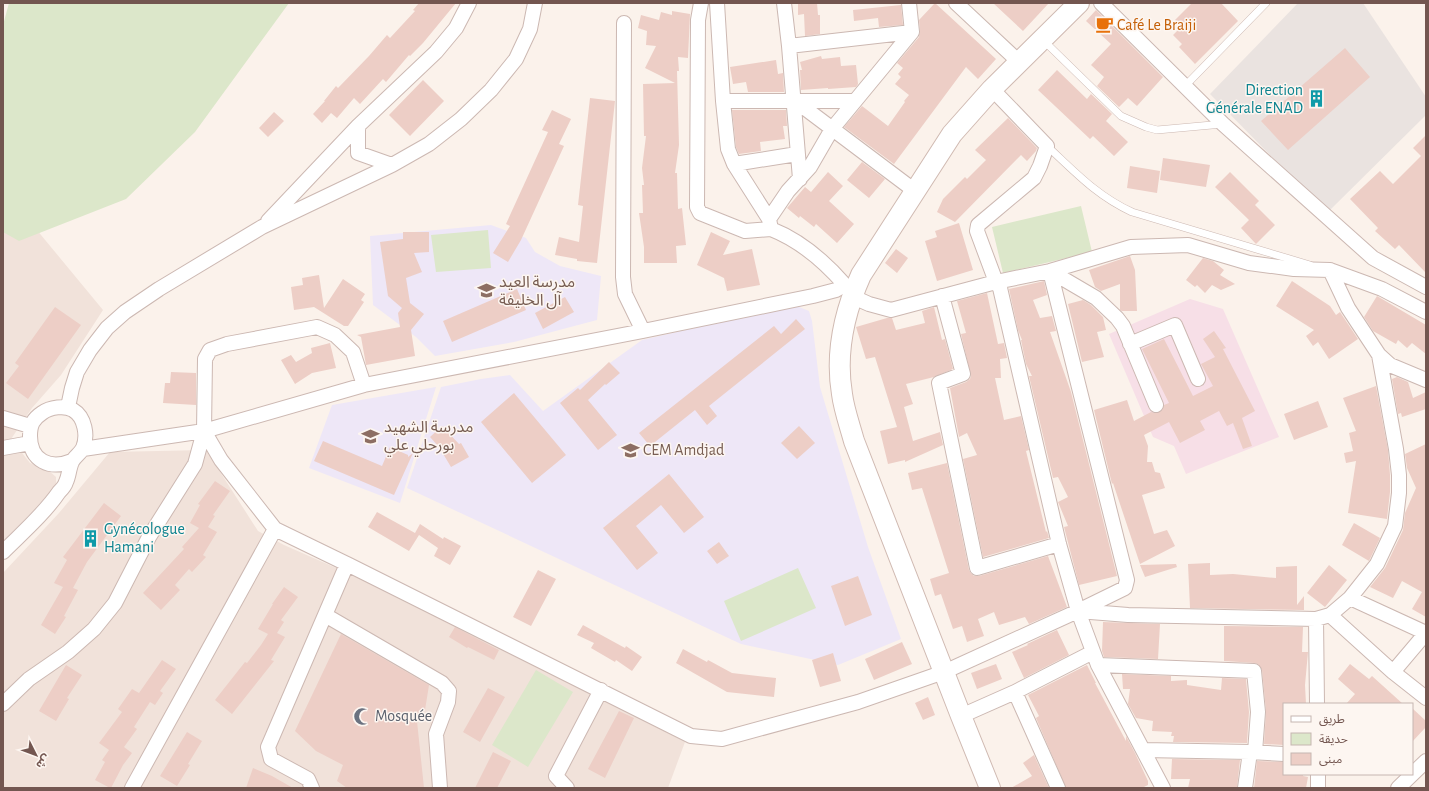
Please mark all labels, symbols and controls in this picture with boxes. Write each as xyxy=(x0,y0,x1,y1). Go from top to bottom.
cafe icon: Café Le Braiji xyxy=(1094,15,1114,35)
place label: Café Le Braiji xyxy=(1117,17,1196,34)
place label: Direction Générale ENAD xyxy=(1206,82,1303,116)
building icon: Direction Générale ENAD xyxy=(1306,89,1326,109)
place label: مدرسة العيد آل الخليفة xyxy=(499,274,575,310)
school or university icon: مدرسة العيد آل الخليفة xyxy=(476,281,496,301)
place label: مدرسة الشهيد بورحلي علي xyxy=(384,419,473,457)
school or university icon: مدرسة الشهيد بورحلي علي xyxy=(361,426,381,446)
school or university icon: CEM Amdjad xyxy=(620,440,640,460)
place label: CEM Amdjad xyxy=(643,442,724,459)
place label: Gynécologue Hamani xyxy=(104,521,185,555)
building icon: Gynécologue Hamani xyxy=(81,528,101,548)
legend xyxy=(1283,703,1413,775)
mosque icon: Mosquée xyxy=(352,706,372,726)
place label: Mosquée xyxy=(375,708,432,724)
text: طريق xyxy=(1319,713,1345,727)
text: حديقة xyxy=(1319,733,1348,746)
north arrow xyxy=(16,735,56,775)
text: ش xyxy=(33,751,52,771)
text: مبنى xyxy=(1319,753,1342,766)

